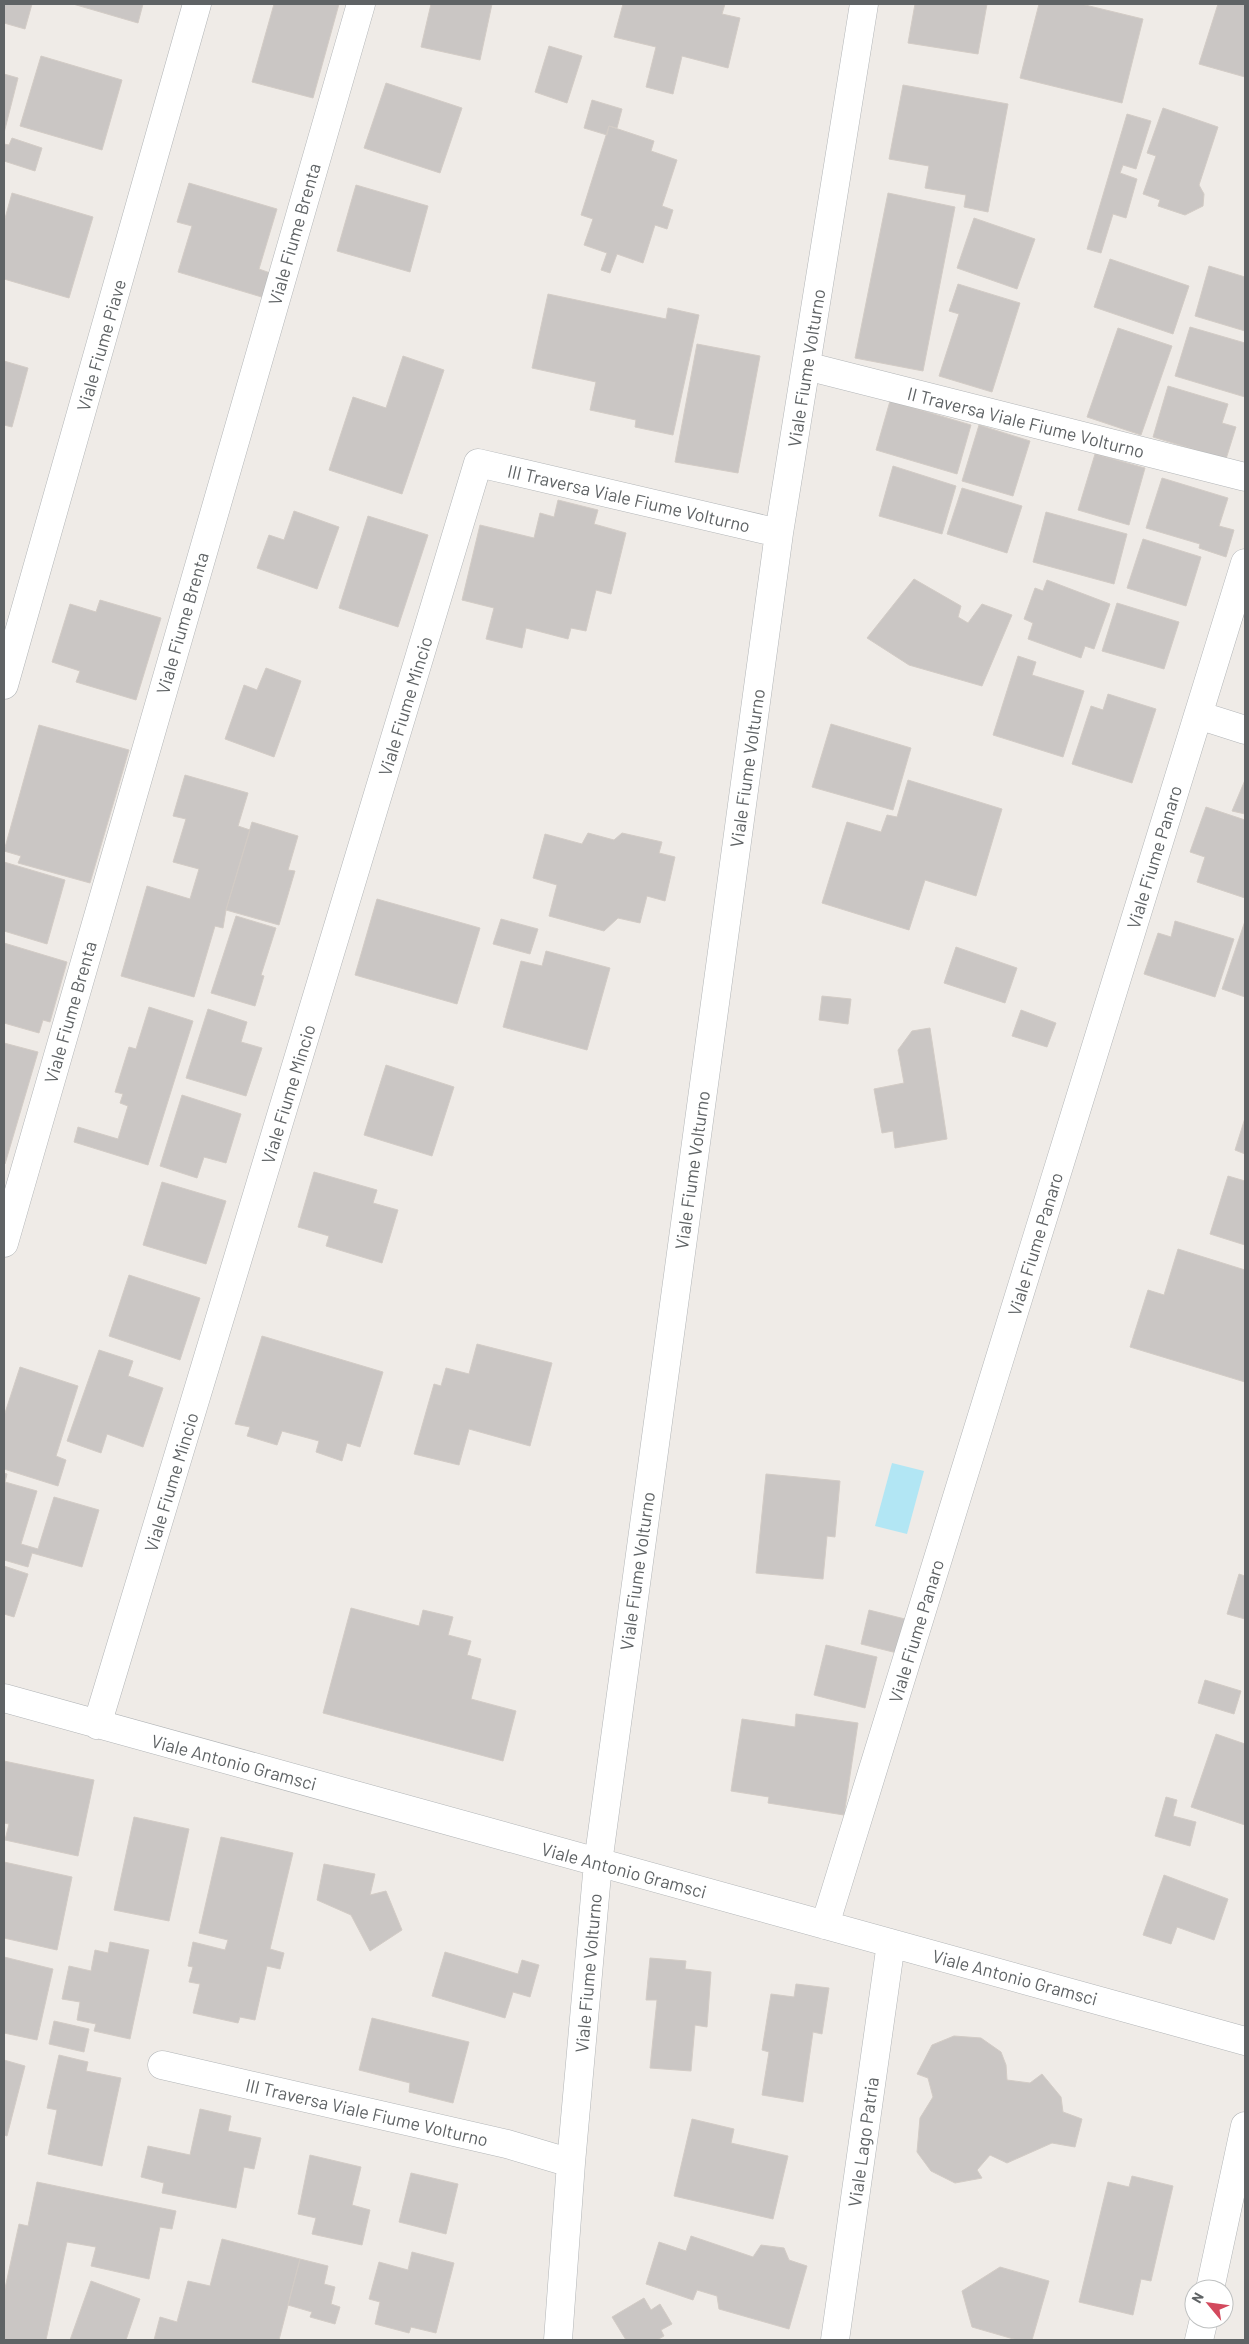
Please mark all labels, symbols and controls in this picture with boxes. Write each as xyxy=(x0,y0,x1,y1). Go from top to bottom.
street label: Viale Fiume Brenta xyxy=(263,160,325,308)
street label: Viale Fiume Piave xyxy=(72,276,130,414)
street label: Viale Fiume Volturno xyxy=(783,287,829,449)
street label: II Traversa Viale Fiume Volturno xyxy=(905,382,1147,462)
street label: III Traversa Viale Fiume Volturno xyxy=(506,459,752,537)
street label: Viale Fiume Brenta xyxy=(151,549,213,697)
street label: Viale Fiume Mincio xyxy=(373,633,437,779)
street label: Viale Fiume Volturno xyxy=(725,687,769,849)
street label: Viale Fiume Panaro xyxy=(1122,782,1186,932)
street label: Viale Fiume Brenta xyxy=(39,938,101,1086)
street label: Viale Fiume Mincio xyxy=(256,1021,320,1167)
street label: Viale Fiume Volturno xyxy=(670,1089,714,1251)
street label: Viale Fiume Panaro xyxy=(1003,1169,1067,1319)
street label: Viale Fiume Mincio xyxy=(139,1409,203,1555)
street label: Viale Fiume Volturno xyxy=(615,1490,659,1652)
street label: Viale Fiume Panaro xyxy=(884,1556,948,1706)
street label: Viale Antonio Gramsci xyxy=(149,1729,319,1795)
street label: Viale Antonio Gramsci xyxy=(539,1837,709,1903)
street label: Viale Fiume Volturno xyxy=(570,1892,606,2054)
street label: Viale Antonio Gramsci xyxy=(930,1944,1100,2010)
street label: III Traversa Viale Fiume Volturno xyxy=(244,2073,490,2151)
street label: Viale Lago Patria xyxy=(843,2076,883,2208)
north arrow xyxy=(1184,2279,1234,2329)
text: N xyxy=(1188,2289,1207,2306)

